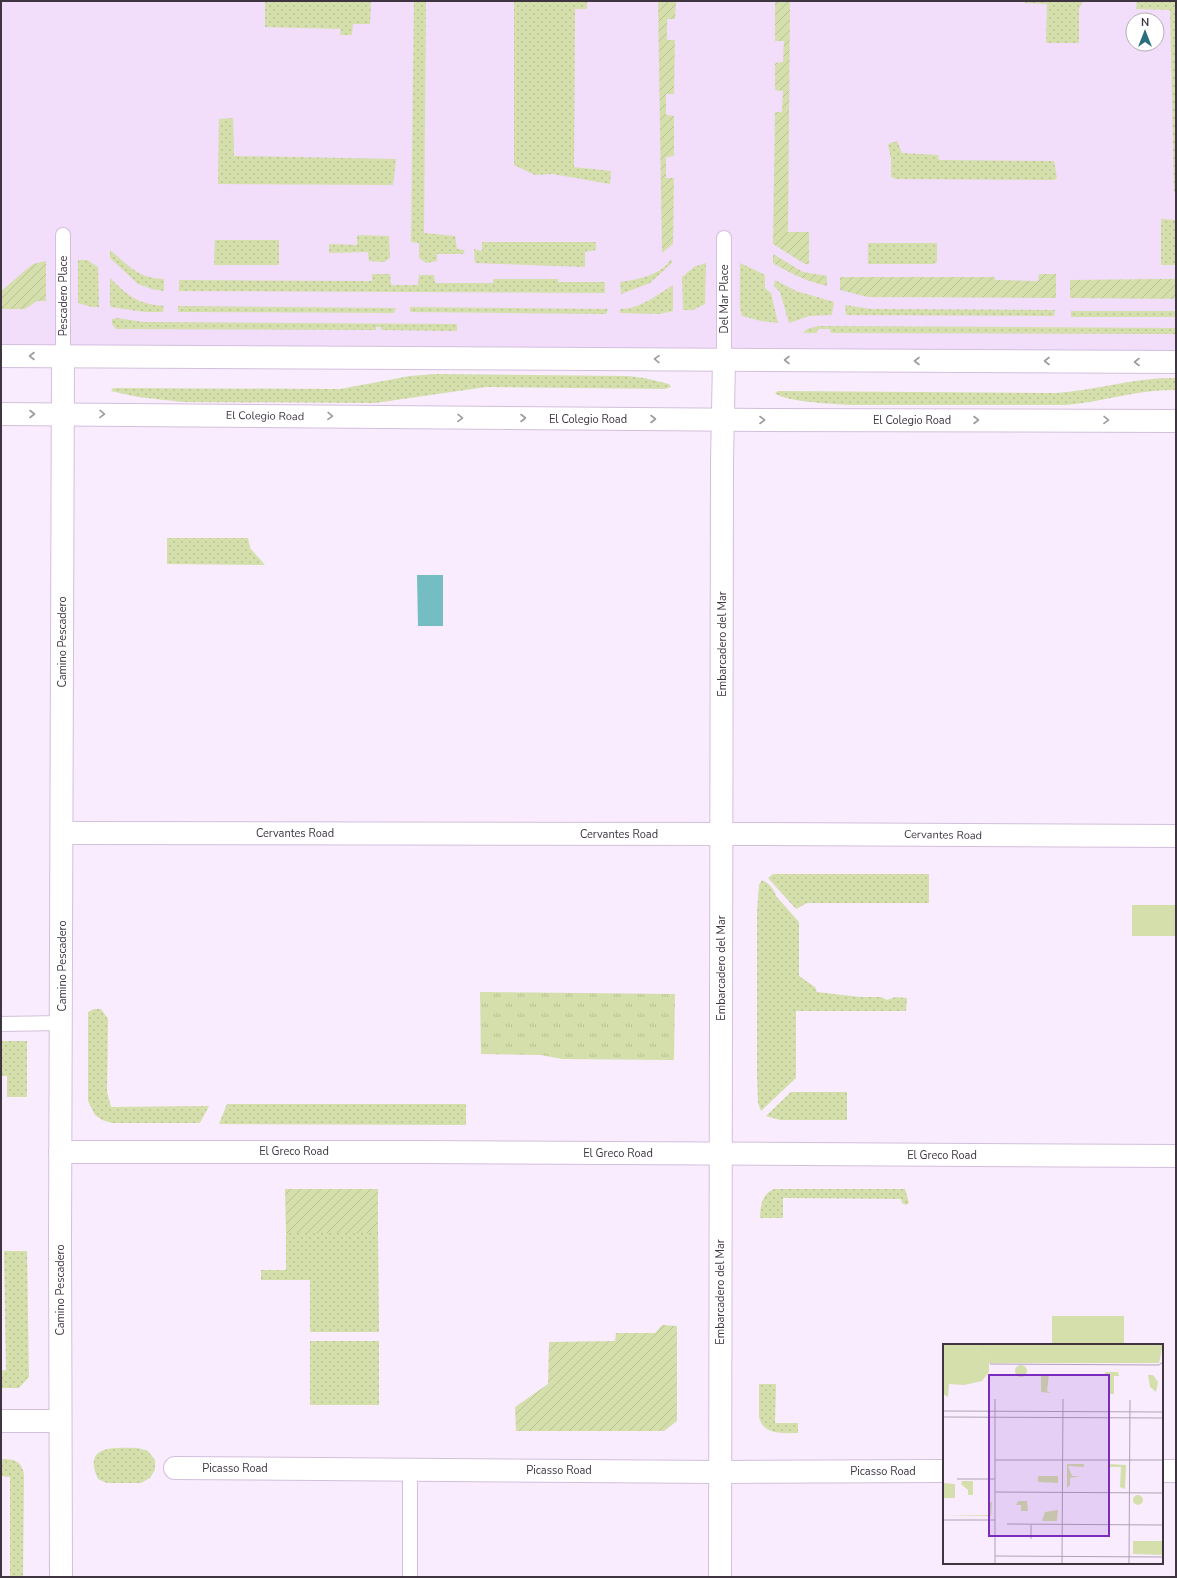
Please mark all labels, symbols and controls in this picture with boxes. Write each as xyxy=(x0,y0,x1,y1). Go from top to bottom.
north arrow xyxy=(1125,12,1165,52)
text: N xyxy=(1141,15,1149,30)
street label: Pescadero Place xyxy=(56,256,71,336)
street label: Del Mar Place xyxy=(717,264,732,333)
one-way arrow xyxy=(29,352,35,360)
one-way arrow xyxy=(654,355,660,363)
one-way arrow xyxy=(784,356,790,364)
one-way arrow xyxy=(914,357,920,365)
one-way arrow xyxy=(1044,357,1050,365)
one-way arrow xyxy=(1134,358,1140,366)
street label: El Colegio Road xyxy=(226,408,304,424)
one-way arrow xyxy=(29,410,35,418)
one-way arrow xyxy=(99,410,105,418)
one-way arrow xyxy=(327,412,333,420)
street label: El Colegio Road xyxy=(549,412,627,427)
street label: El Colegio Road xyxy=(873,413,951,428)
one-way arrow xyxy=(457,414,463,422)
one-way arrow xyxy=(520,414,526,422)
one-way arrow xyxy=(650,415,656,423)
one-way arrow xyxy=(759,416,765,424)
one-way arrow xyxy=(973,416,979,424)
one-way arrow xyxy=(1103,416,1109,424)
street label: Embarcadero del Mar xyxy=(715,591,730,697)
street label: Camino Pescadero xyxy=(55,596,70,688)
street label: Cervantes Road xyxy=(256,826,334,841)
street label: Cervantes Road xyxy=(580,827,658,842)
street label: Cervantes Road xyxy=(904,827,982,843)
street label: Embarcadero del Mar xyxy=(714,915,729,1021)
street label: Camino Pescadero xyxy=(55,920,70,1012)
street label: El Greco Road xyxy=(259,1144,329,1159)
street label: El Greco Road xyxy=(583,1146,653,1161)
street label: El Greco Road xyxy=(907,1148,977,1163)
street label: Embarcadero del Mar xyxy=(713,1239,728,1345)
street label: Camino Pescadero xyxy=(53,1244,68,1336)
inset map xyxy=(943,1344,1163,1564)
street label: Picasso Road xyxy=(202,1461,268,1476)
street label: Picasso Road xyxy=(526,1463,592,1478)
street label: Picasso Road xyxy=(850,1464,916,1479)

